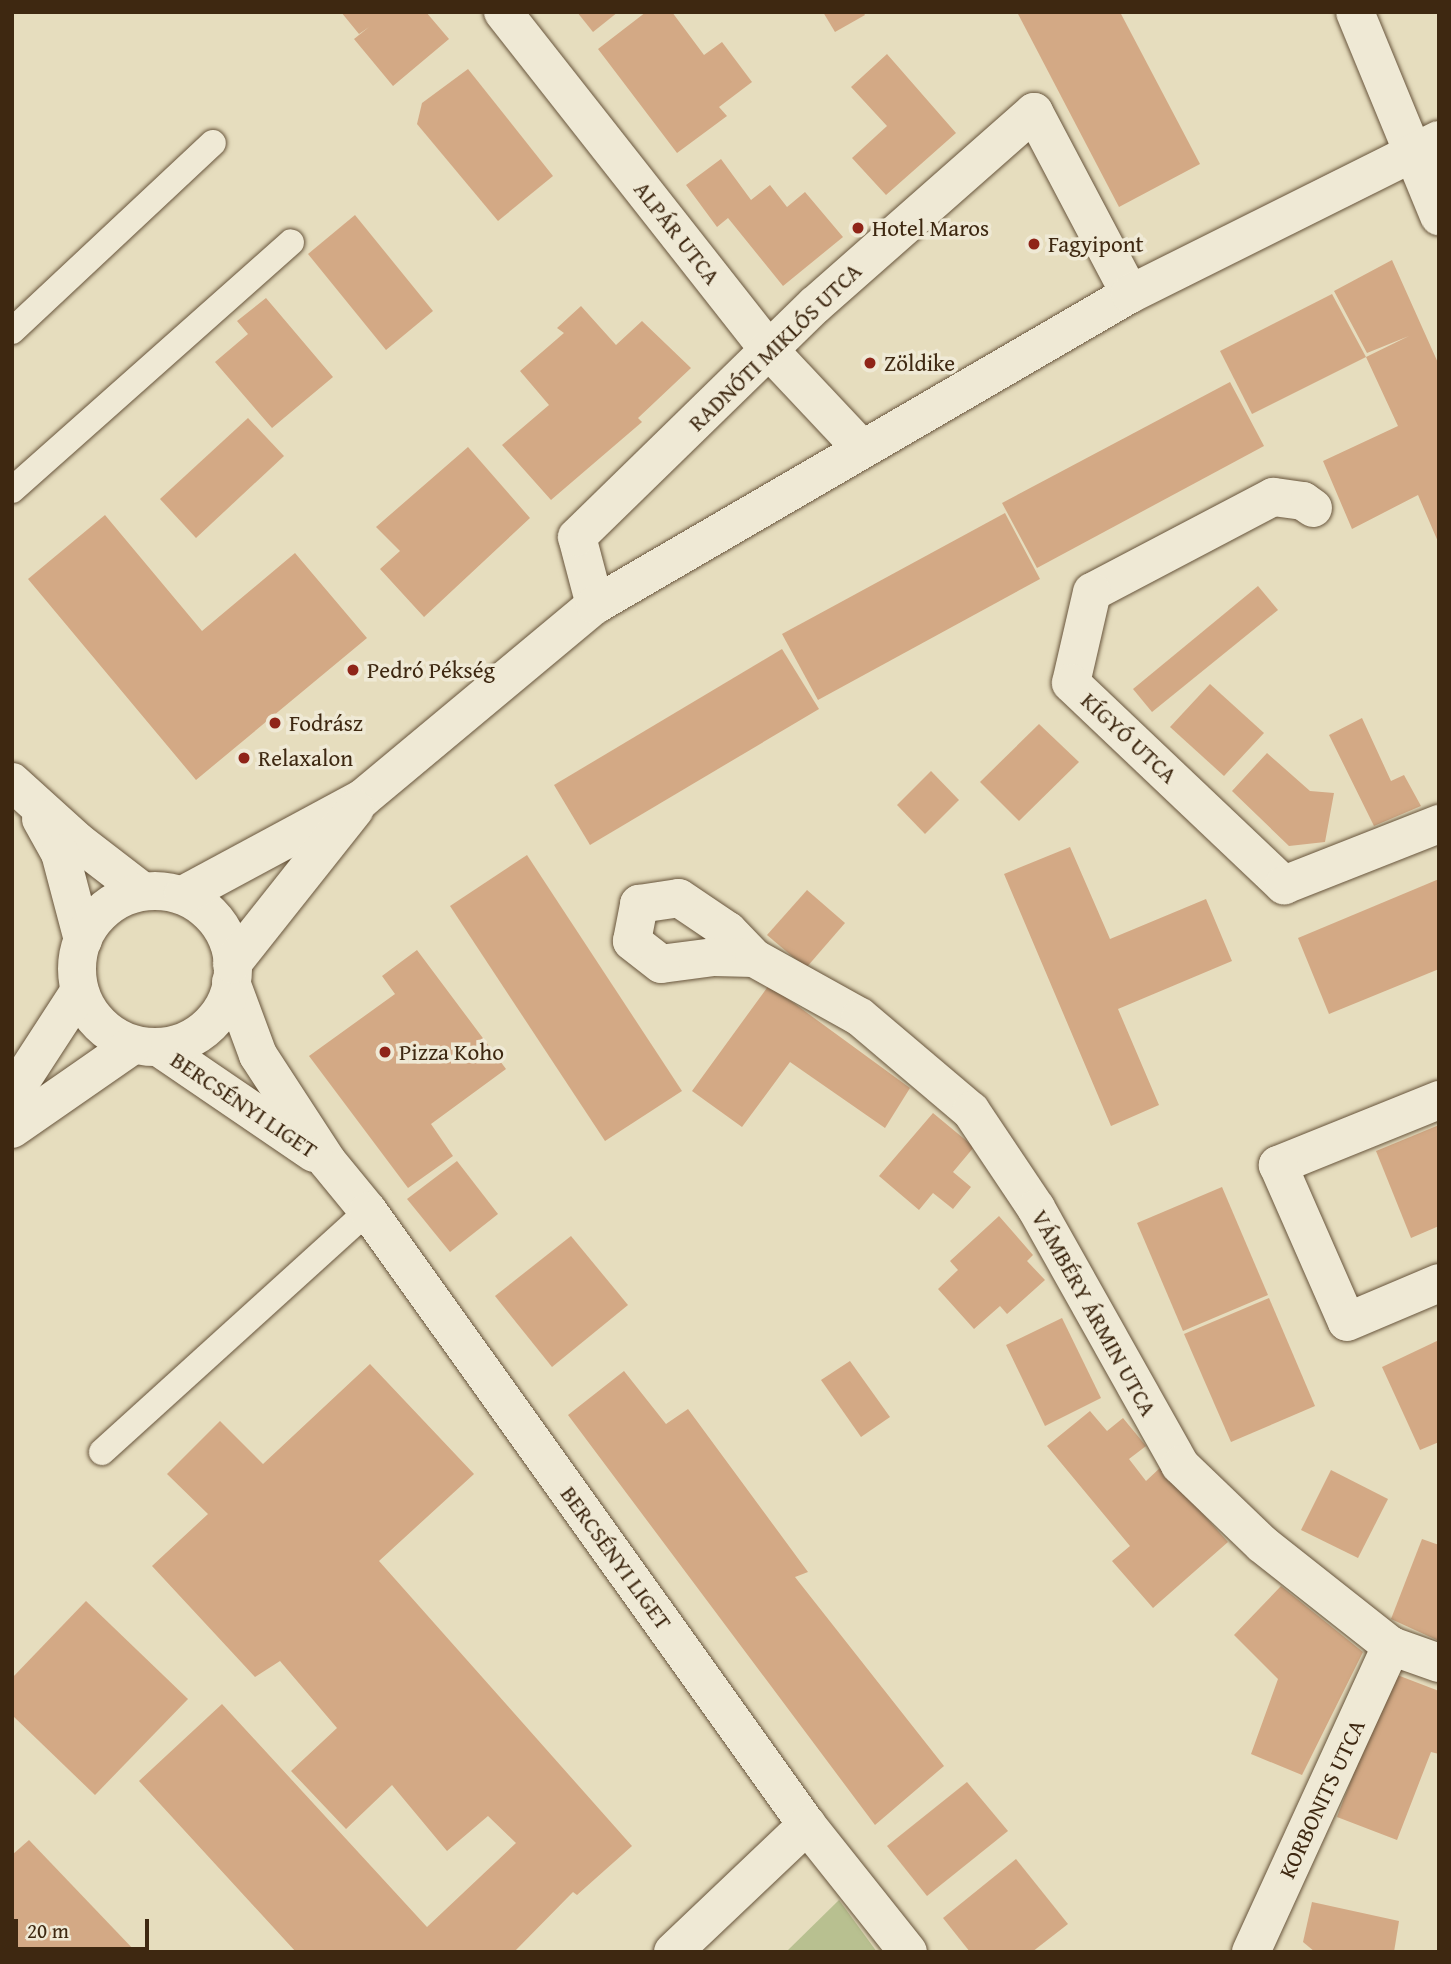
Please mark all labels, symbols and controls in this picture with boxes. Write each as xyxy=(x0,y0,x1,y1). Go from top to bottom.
street label: ALPÁR UTCA xyxy=(628,176,726,290)
place label: Hotel Maros xyxy=(872,214,989,242)
marker: Hotel Maros xyxy=(850,220,866,236)
place label: Fagyipont xyxy=(1048,230,1144,258)
marker: Fagyipont xyxy=(1026,236,1042,252)
street label: RADNÓTI MIKLÓS UTCA xyxy=(683,257,867,437)
place label: Zöldike xyxy=(884,349,955,377)
marker: Zöldike xyxy=(862,355,878,371)
place label: Pedró Pékség xyxy=(367,656,495,684)
marker: Pedró Pékség xyxy=(345,662,361,678)
street label: KÍGYÓ UTCA xyxy=(1075,687,1183,789)
place label: Fodrász xyxy=(289,709,363,737)
marker: Fodrász xyxy=(267,715,283,731)
place label: Relaxalon xyxy=(258,744,353,772)
marker: Relaxalon xyxy=(236,750,252,766)
place label: Pizza Koho xyxy=(399,1038,504,1066)
marker: Pizza Koho xyxy=(377,1044,393,1060)
street label: BERCSÉNYI LIGET xyxy=(166,1046,322,1164)
street label: VÁMBÉRY ÁRMIN UTCA xyxy=(1026,1205,1162,1421)
street label: BERCSÉNYI LIGET xyxy=(555,1481,677,1635)
street label: KORBONITS UTCA xyxy=(1273,1715,1371,1883)
scale bar xyxy=(18,1904,152,1948)
text: 20 m xyxy=(27,1915,69,1946)

